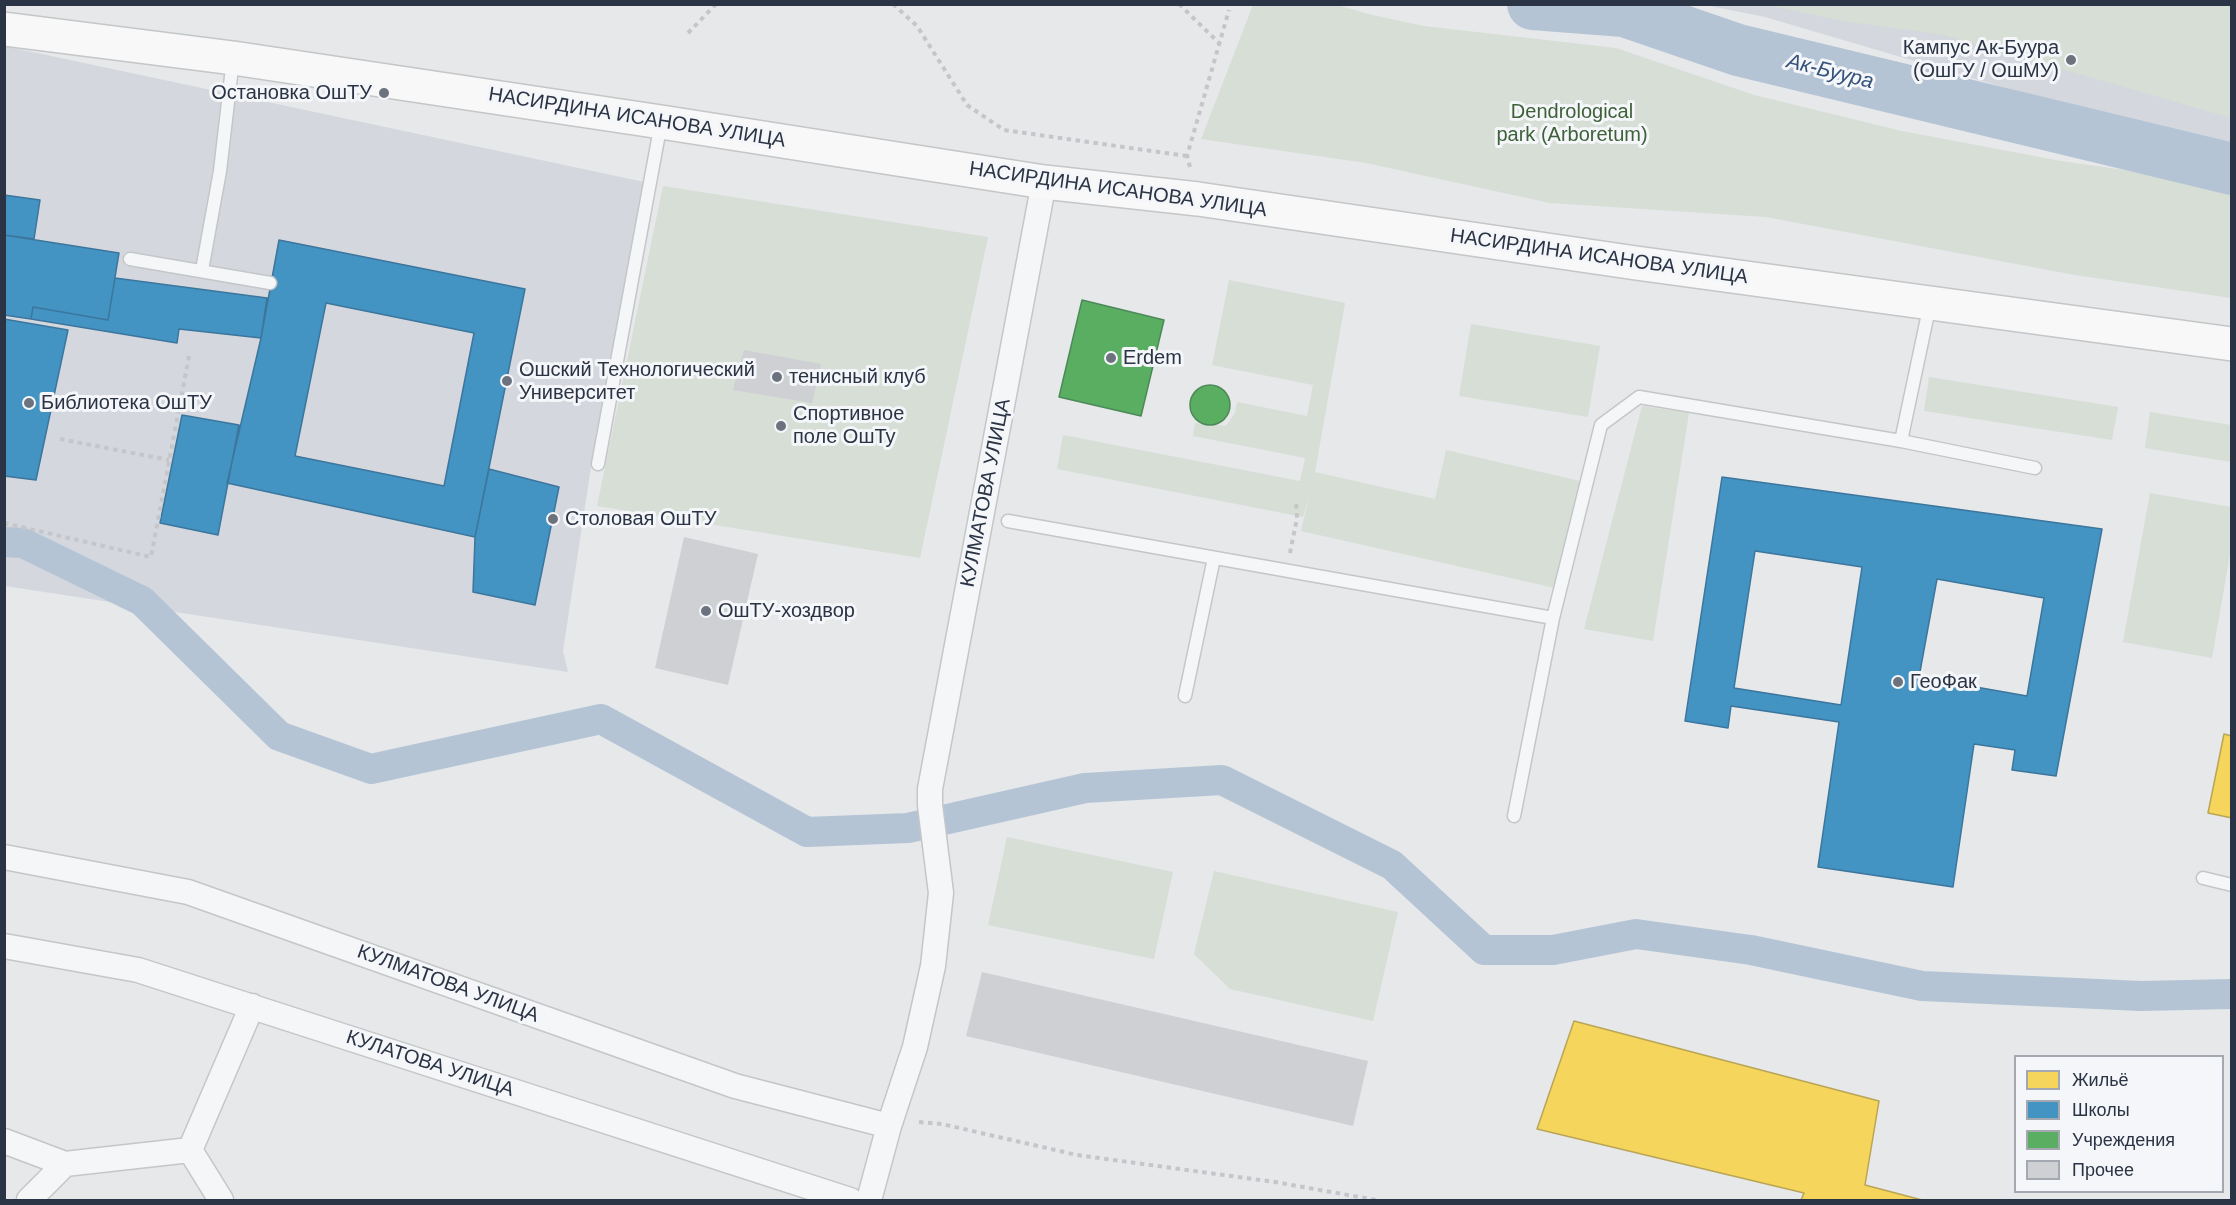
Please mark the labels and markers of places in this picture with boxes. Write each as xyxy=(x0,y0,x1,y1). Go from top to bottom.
place label: Кампус Ак-Буура (ОшГУ / ОшМУ) xyxy=(1903,36,2059,83)
marker: Кампус Ак-Буура (ОшГУ / ОшМУ) xyxy=(2064,53,2078,67)
place label: Остановка ОшТУ xyxy=(211,81,372,105)
marker: Остановка ОшТУ xyxy=(377,86,391,100)
place label: Erdem xyxy=(1123,346,1182,370)
marker: Erdem xyxy=(1104,351,1118,365)
place label: Ошский Технологический Университет xyxy=(519,358,755,405)
place label: тенисный клуб xyxy=(789,365,926,389)
marker: тенисный клуб xyxy=(770,370,784,384)
marker: Ошский Технологический Университет xyxy=(500,374,514,388)
place label: Библиотека ОшТУ xyxy=(41,391,212,415)
marker: Библиотека ОшТУ xyxy=(22,396,36,410)
place label: Спортивное поле ОшТу xyxy=(793,402,904,449)
marker: Спортивное поле ОшТу xyxy=(774,419,788,433)
place label: Столовая ОшТУ xyxy=(565,507,717,531)
marker: Столовая ОшТУ xyxy=(546,512,560,526)
place label: ОшТУ-хоздвор xyxy=(718,599,855,623)
marker: ОшТУ-хоздвор xyxy=(699,604,713,618)
place label: ГеоФак xyxy=(1910,670,1977,694)
marker: ГеоФак xyxy=(1891,675,1905,689)

